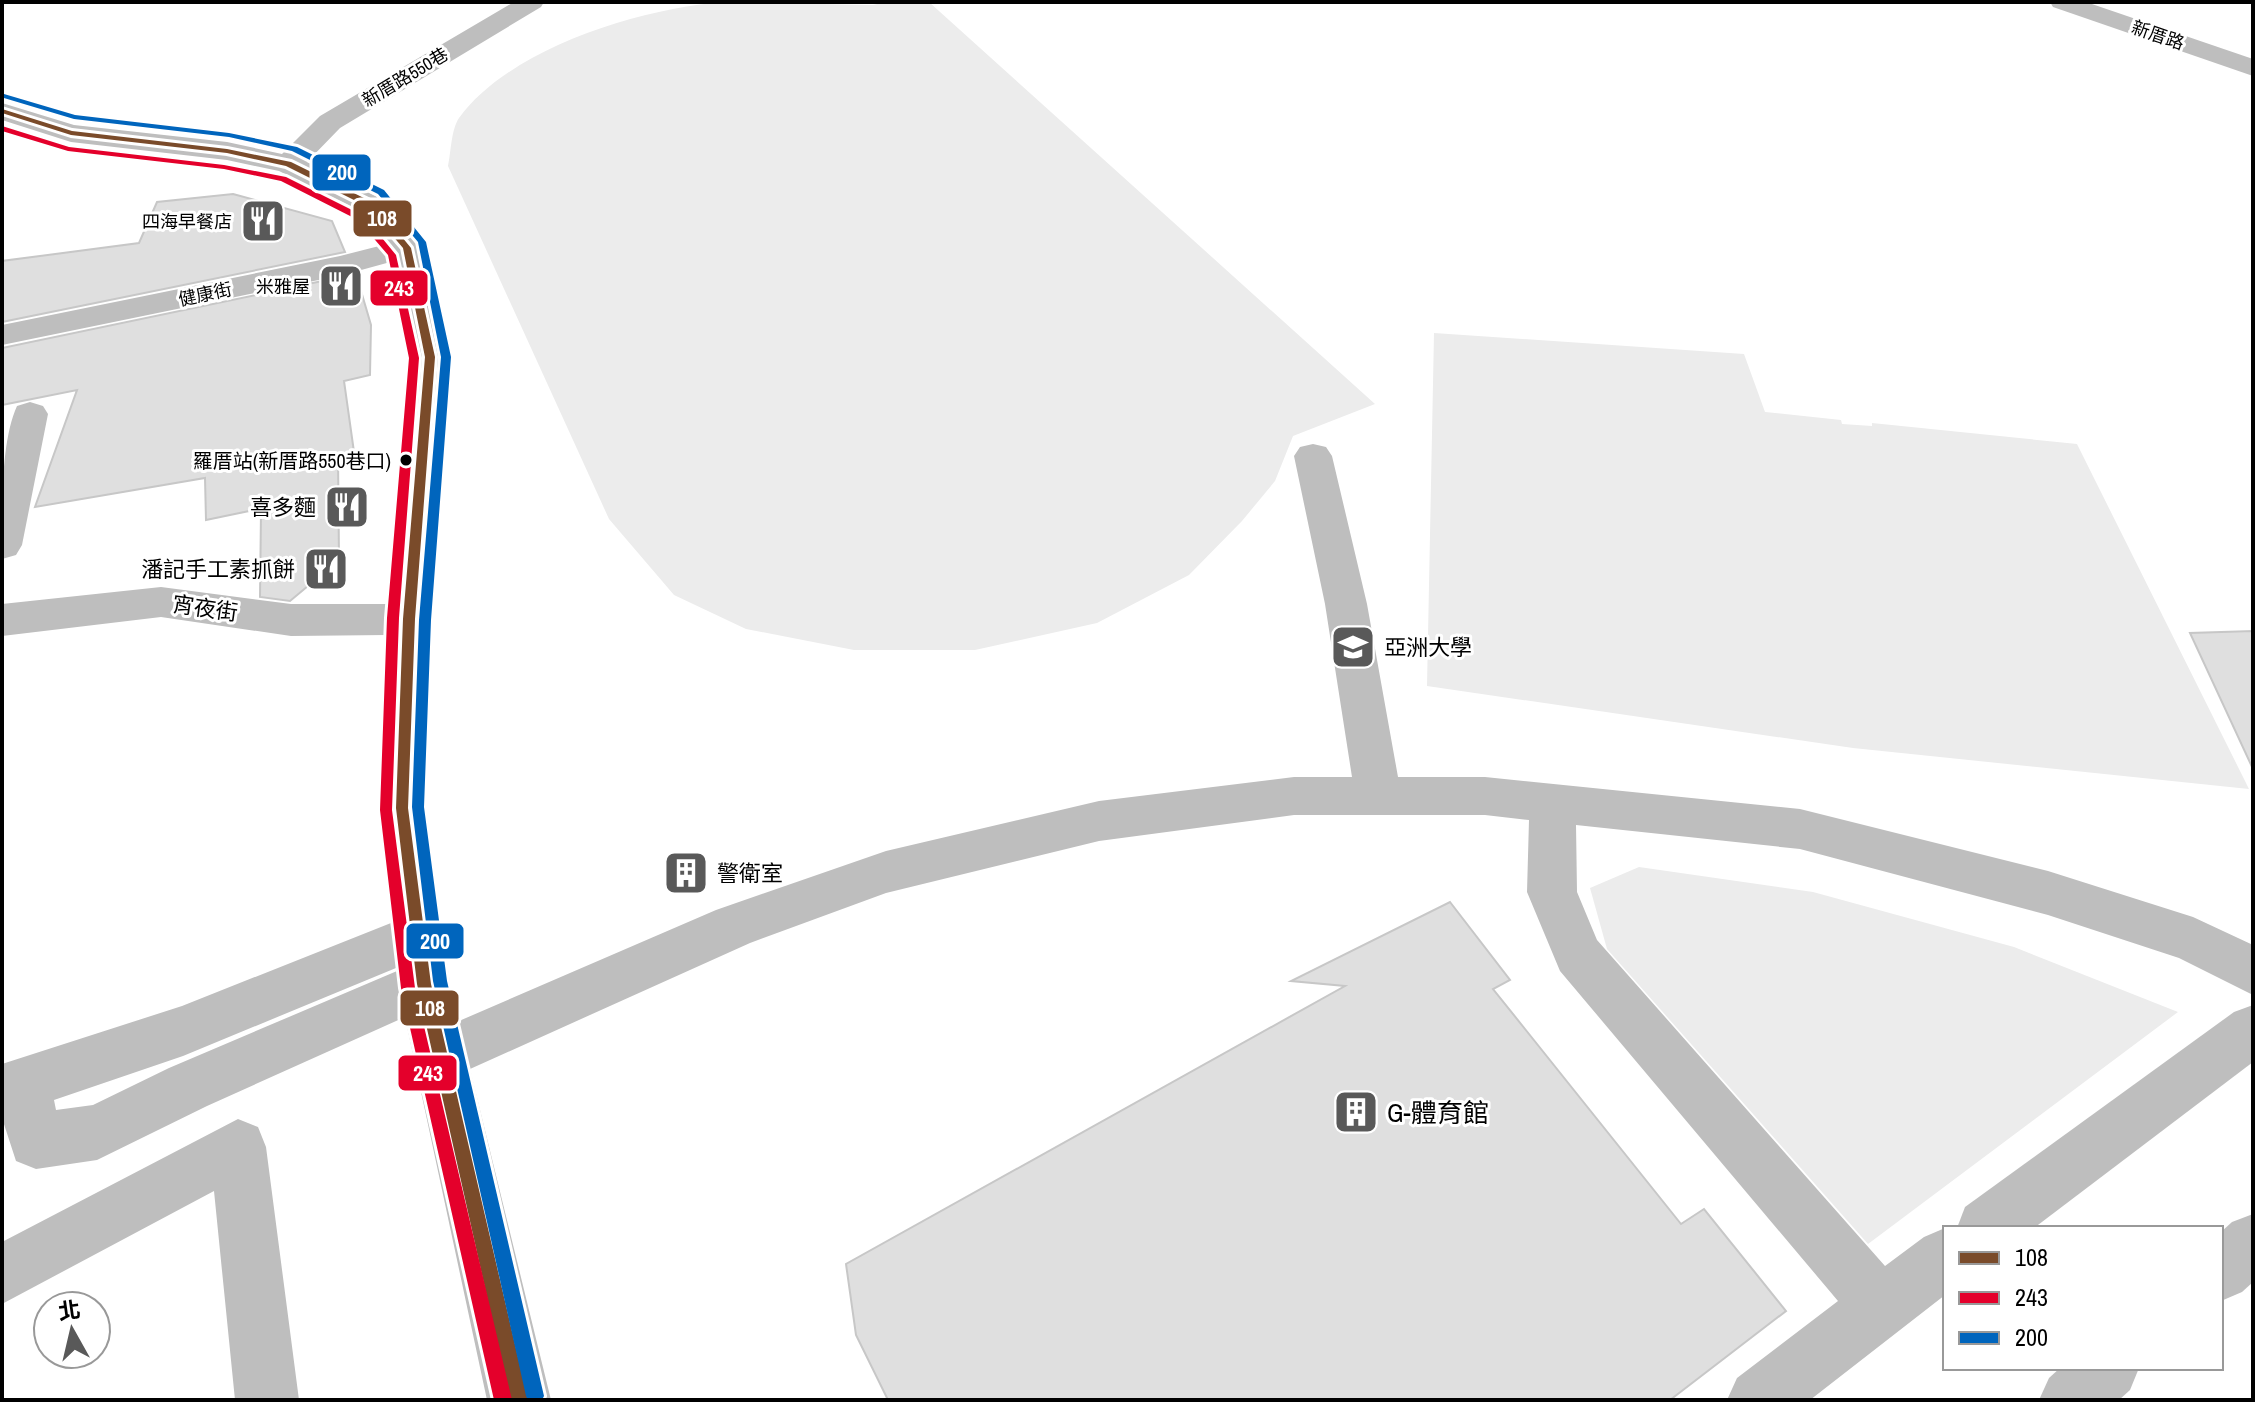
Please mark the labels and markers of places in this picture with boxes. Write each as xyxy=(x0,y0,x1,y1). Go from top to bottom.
restaurant icon: 四海早餐店 xyxy=(239,197,287,245)
place label: 四海早餐店 xyxy=(142,209,232,234)
restaurant icon: 米雅屋 xyxy=(317,262,365,310)
place label: 米雅屋 xyxy=(256,274,310,299)
place label: 羅厝站(新厝路550巷口) xyxy=(193,447,391,474)
marker: 羅厝站(新厝路550巷口) xyxy=(398,452,414,468)
restaurant icon: 喜多麵 xyxy=(323,483,371,531)
place label: 喜多麵 xyxy=(250,492,316,522)
restaurant icon: 潘記手工素抓餅 xyxy=(302,545,350,593)
place label: 潘記手工素抓餅 xyxy=(141,554,295,584)
school or university icon: 亞洲大學 xyxy=(1329,623,1377,671)
place label: 亞洲大學 xyxy=(1384,632,1472,662)
building icon: 警衛室 xyxy=(662,849,710,897)
place label: 警衛室 xyxy=(717,858,783,888)
building icon: G-體育館 xyxy=(1332,1088,1380,1136)
place label: G-體育館 xyxy=(1387,1095,1489,1130)

